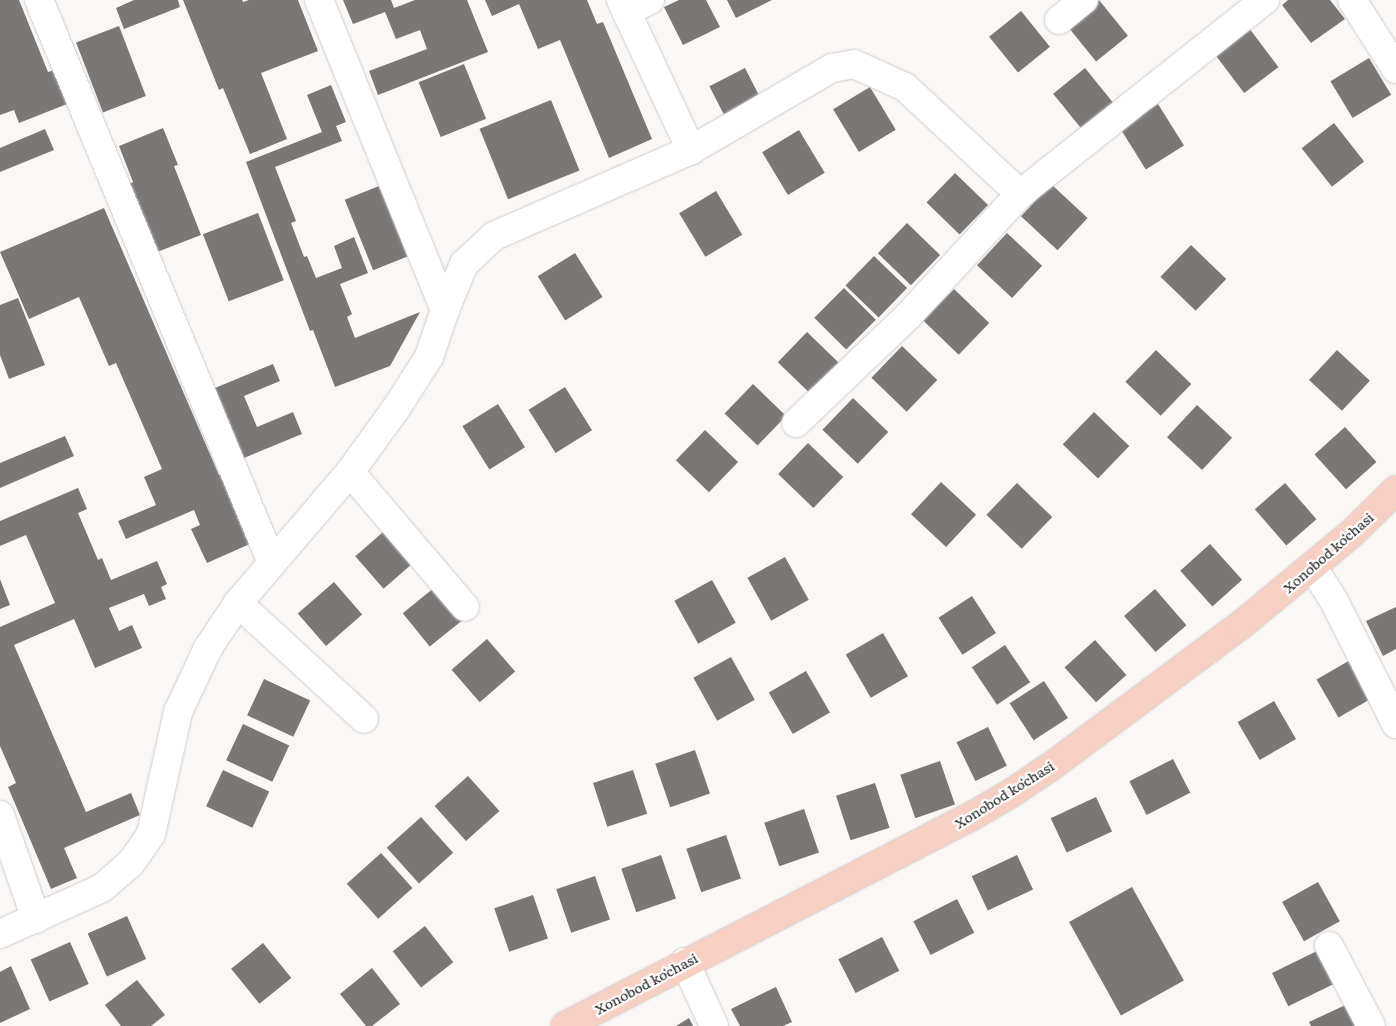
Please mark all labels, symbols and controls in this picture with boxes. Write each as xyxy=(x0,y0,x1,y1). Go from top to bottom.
street label: Xonobod koʻchasi xyxy=(1279,508,1377,596)
street label: Xonobod koʻchasi xyxy=(951,757,1057,831)
street label: Xonobod koʻchasi xyxy=(592,949,700,1017)

